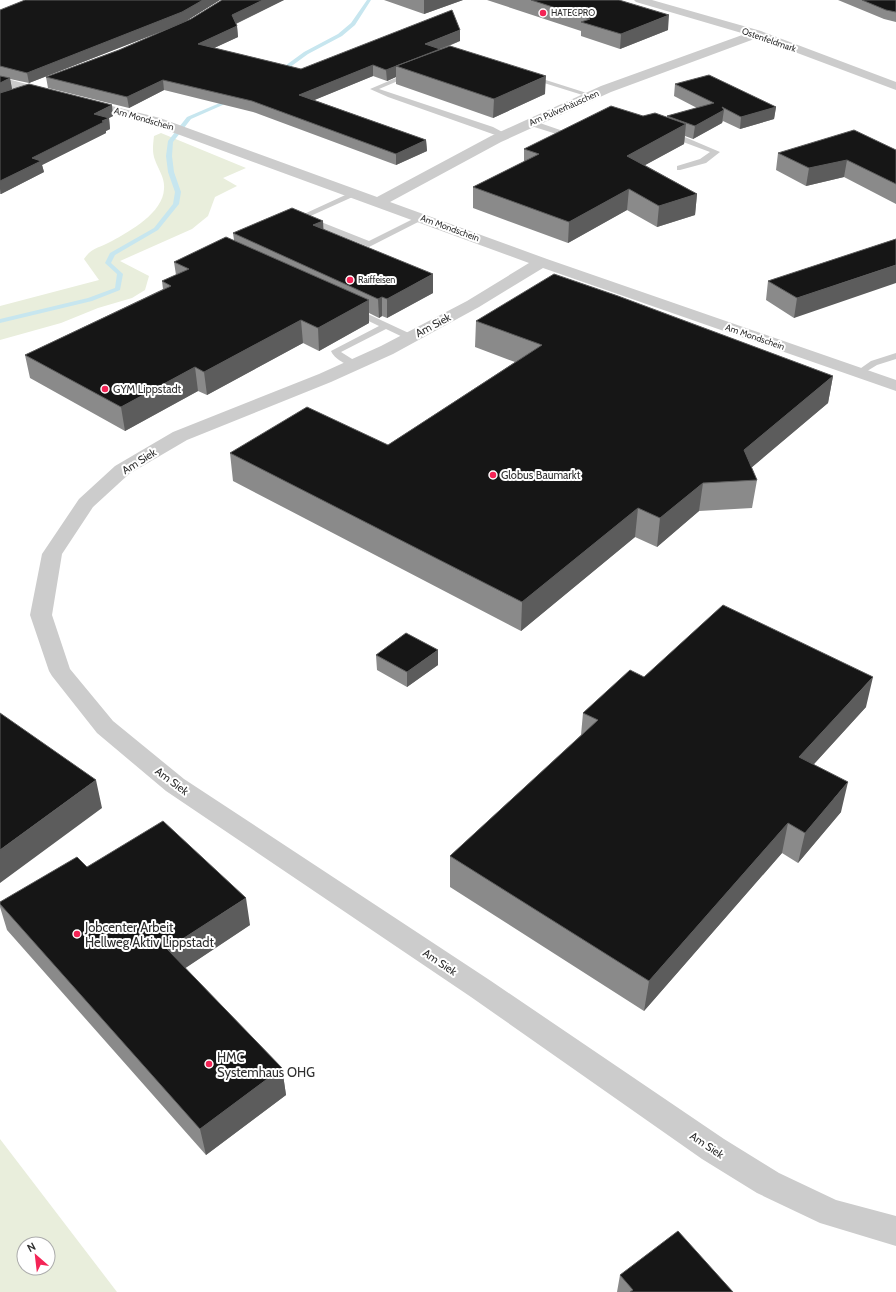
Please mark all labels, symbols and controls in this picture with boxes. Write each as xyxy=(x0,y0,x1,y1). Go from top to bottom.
place label: HATECPRO xyxy=(551,7,595,18)
marker: HATECPRO xyxy=(538,8,548,18)
street label: Ostenfeldmark xyxy=(740,25,798,54)
street label: Am Pulverhäuschen xyxy=(527,87,600,128)
street label: Am Mondschein xyxy=(113,105,175,132)
street label: Am Mondschein xyxy=(419,212,481,243)
place label: Raiffeisen xyxy=(358,274,395,285)
marker: Raiffeisen xyxy=(345,275,355,285)
street label: Am Siek xyxy=(413,310,453,340)
street label: Am Mondschein xyxy=(724,321,786,352)
place label: GYM Lippstadt xyxy=(113,382,182,396)
marker: GYM Lippstadt xyxy=(100,384,110,394)
street label: Am Siek xyxy=(119,445,159,477)
place label: Globus Baumarkt xyxy=(501,468,581,482)
marker: Globus Baumarkt xyxy=(488,470,498,480)
street label: Am Siek xyxy=(153,764,192,798)
place label: Jobcenter Arbeit Hellweg Aktiv Lippstadt xyxy=(84,919,214,950)
marker: Jobcenter Arbeit Hellweg Aktiv Lippstadt xyxy=(72,929,82,939)
street label: Am Siek xyxy=(420,946,460,979)
place label: HMC Systemhaus OHG xyxy=(217,1049,315,1080)
marker: HMC Systemhaus OHG xyxy=(204,1059,214,1069)
street label: Am Siek xyxy=(687,1129,727,1162)
north arrow xyxy=(16,1236,56,1276)
text: N xyxy=(25,1239,38,1255)

